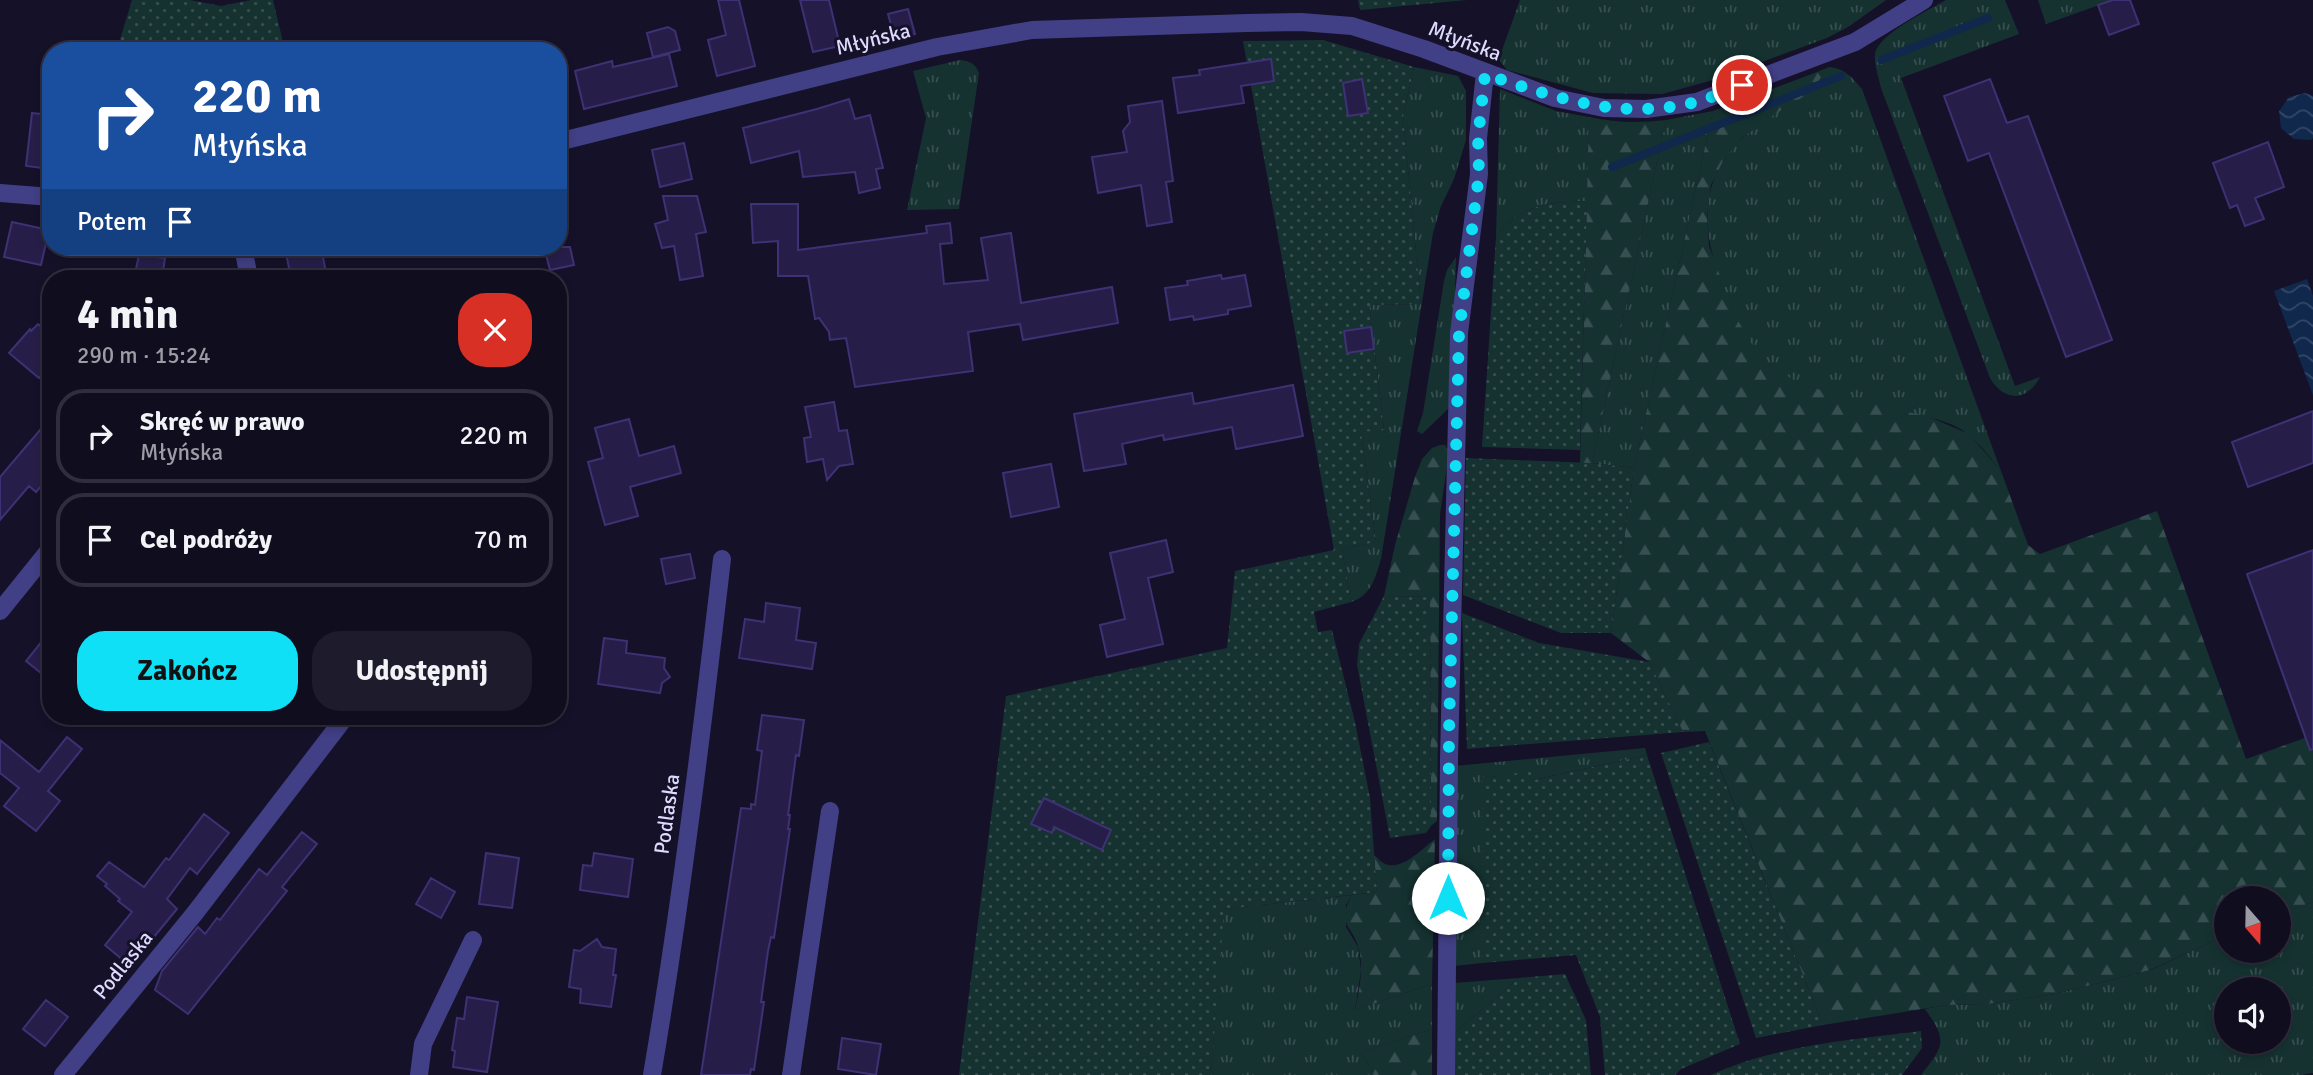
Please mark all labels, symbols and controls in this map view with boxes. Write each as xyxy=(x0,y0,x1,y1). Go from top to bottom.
street label: Młyńska xyxy=(1425,15,1505,67)
street label: Młyńska xyxy=(833,17,913,61)
pin xyxy=(1712,55,1772,115)
text: 220 m xyxy=(192,66,322,126)
icon: arrive xyxy=(1723,66,1761,104)
icon: right xyxy=(77,70,168,161)
text: Młyńska xyxy=(192,126,308,165)
icon: arrive xyxy=(161,203,199,241)
text: Potem xyxy=(77,206,147,238)
text: 4 min xyxy=(77,289,178,340)
button: close xyxy=(458,293,532,367)
text: 290 m · 15:24 xyxy=(77,341,211,370)
text: Skręć w prawo xyxy=(140,406,305,438)
icon: right xyxy=(81,417,119,455)
text: 220 m xyxy=(459,420,528,452)
text: Młyńska xyxy=(140,438,223,467)
icon: arrive xyxy=(81,521,119,559)
text: Cel podróży xyxy=(140,524,272,556)
text: 70 m xyxy=(473,524,528,556)
button: Zakończ xyxy=(77,631,298,711)
button: Udostępnij xyxy=(312,631,532,711)
street label: Podlaska xyxy=(649,772,685,856)
position arrow xyxy=(1411,861,1485,935)
north arrow xyxy=(2214,886,2291,962)
map controls xyxy=(2214,886,2291,1054)
street label: Podlaska xyxy=(88,925,158,1005)
button: sound xyxy=(2214,977,2291,1054)

